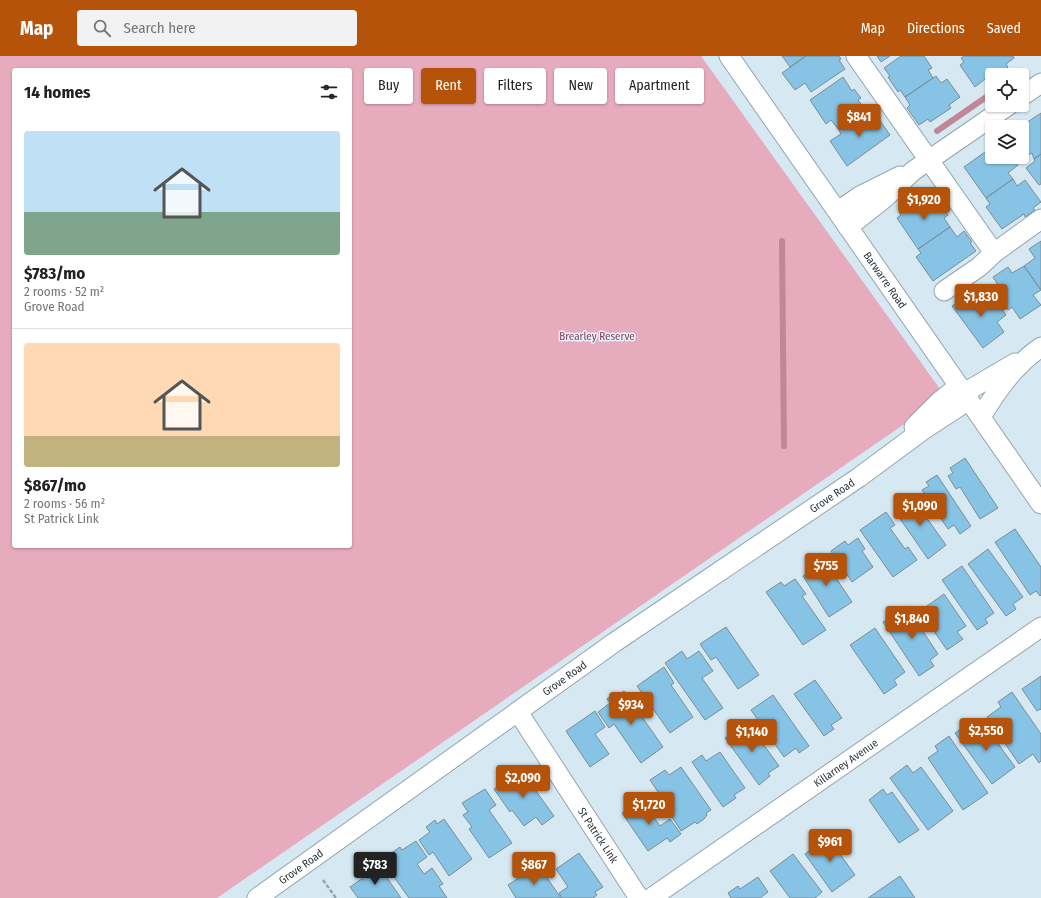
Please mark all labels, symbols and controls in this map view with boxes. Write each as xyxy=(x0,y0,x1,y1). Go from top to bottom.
search box xyxy=(77,10,357,46)
text: Map xyxy=(20,17,53,40)
icon: search xyxy=(91,17,113,39)
text: Search here xyxy=(123,19,196,37)
text: Map xyxy=(861,20,885,37)
text: Directions xyxy=(907,20,965,37)
text: Saved xyxy=(987,20,1021,37)
chip: Buy xyxy=(364,68,413,104)
chip: Rent xyxy=(421,68,476,104)
chip: Filters xyxy=(484,68,546,104)
chip: New xyxy=(554,68,607,104)
chip: Apartment xyxy=(615,68,704,104)
map controls xyxy=(985,68,1029,164)
button: locate xyxy=(985,68,1029,112)
icon: filters xyxy=(318,81,340,103)
text: 14 homes xyxy=(24,82,91,103)
pin: $841 xyxy=(835,104,883,138)
text: $841 xyxy=(847,109,871,124)
button: layers xyxy=(985,120,1029,164)
icon: home xyxy=(146,157,218,229)
pin: $1,920 xyxy=(891,187,957,221)
text: $1,920 xyxy=(907,192,941,207)
street label: Barwarre Road xyxy=(860,250,909,311)
text: $783/mo xyxy=(24,263,85,284)
text: 2 rooms · 52 m² xyxy=(24,284,104,299)
pin: $1,830 xyxy=(948,284,1014,318)
text: $1,830 xyxy=(964,289,998,304)
text: Grove Road xyxy=(24,299,85,314)
park label: Brearley Reserve xyxy=(559,330,635,343)
icon: home xyxy=(146,369,218,441)
text: $867/mo xyxy=(24,475,86,496)
street label: Grove Road xyxy=(807,476,857,516)
pin: $1,090 xyxy=(887,493,953,527)
text: 2 rooms · 56 m² xyxy=(24,496,105,511)
text: $1,090 xyxy=(902,498,938,513)
text: St Patrick Link xyxy=(24,511,99,526)
pin: $755 xyxy=(802,553,850,587)
text: $755 xyxy=(814,558,838,573)
pin: $1,840 xyxy=(879,606,945,640)
text: $1,840 xyxy=(894,611,930,626)
street label: Grove Road xyxy=(540,658,589,699)
pin: $934 xyxy=(607,692,655,726)
text: $934 xyxy=(618,697,644,712)
pin: $2,550 xyxy=(953,718,1019,752)
pin: $1,140 xyxy=(719,719,785,753)
text: $2,550 xyxy=(968,723,1004,738)
text: $1,140 xyxy=(736,724,768,739)
street label: Killarney Avenue xyxy=(811,736,881,790)
pin: $2,090 xyxy=(490,765,556,799)
text: $2,090 xyxy=(505,770,541,785)
pin: $1,720 xyxy=(616,792,682,826)
text: $1,720 xyxy=(632,797,666,812)
street label: St Patrick Link xyxy=(575,805,621,866)
pin: $961 xyxy=(806,829,854,863)
text: $961 xyxy=(818,834,842,849)
street label: Grove Road xyxy=(277,847,326,887)
pin: $783 xyxy=(351,852,399,886)
pin: $867 xyxy=(510,852,558,886)
text: $783 xyxy=(363,857,387,872)
text: $867 xyxy=(521,857,547,872)

